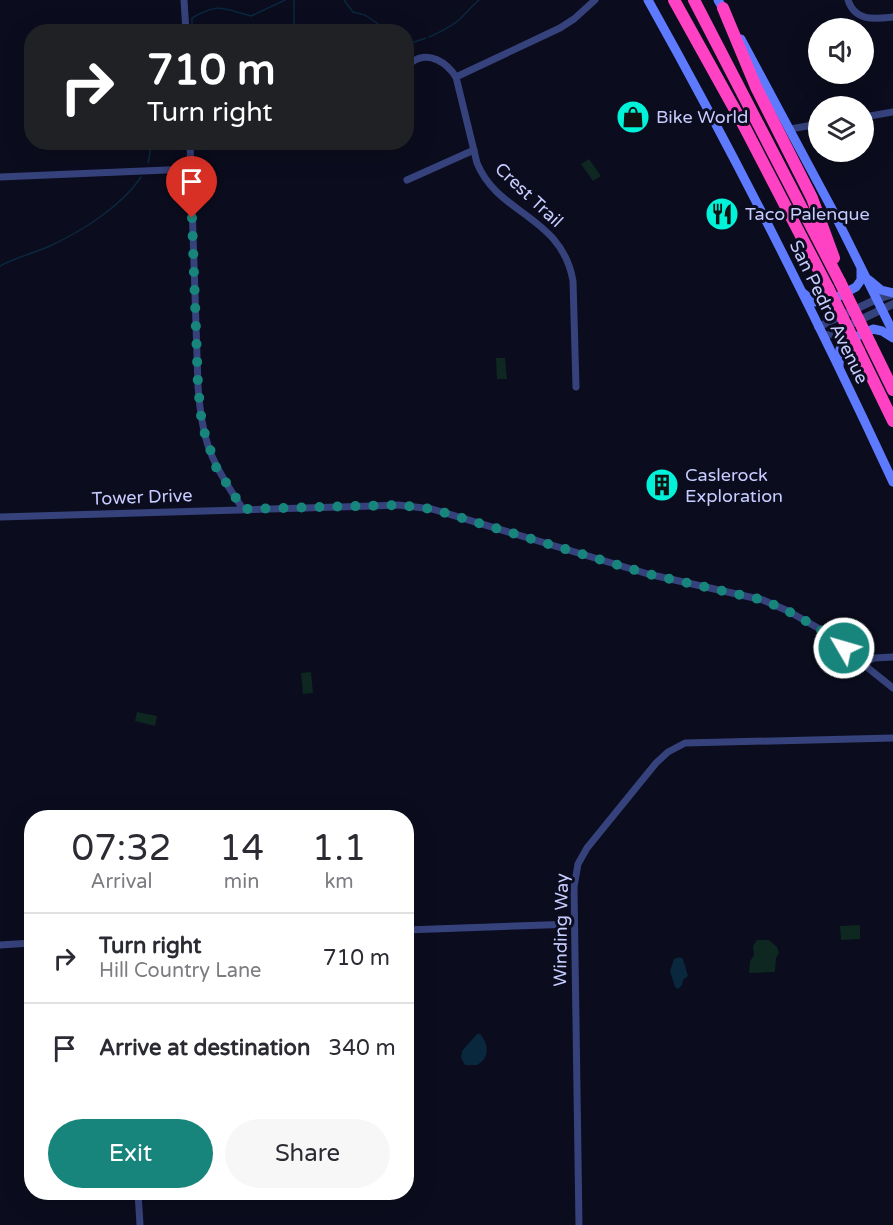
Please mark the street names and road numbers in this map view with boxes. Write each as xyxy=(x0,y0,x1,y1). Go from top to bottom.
street label: Crest Trail xyxy=(490,158,568,232)
street label: San Pedro Avenue xyxy=(785,237,873,387)
street label: Tower Drive xyxy=(91,484,193,510)
street label: Winding Way xyxy=(549,873,573,987)

